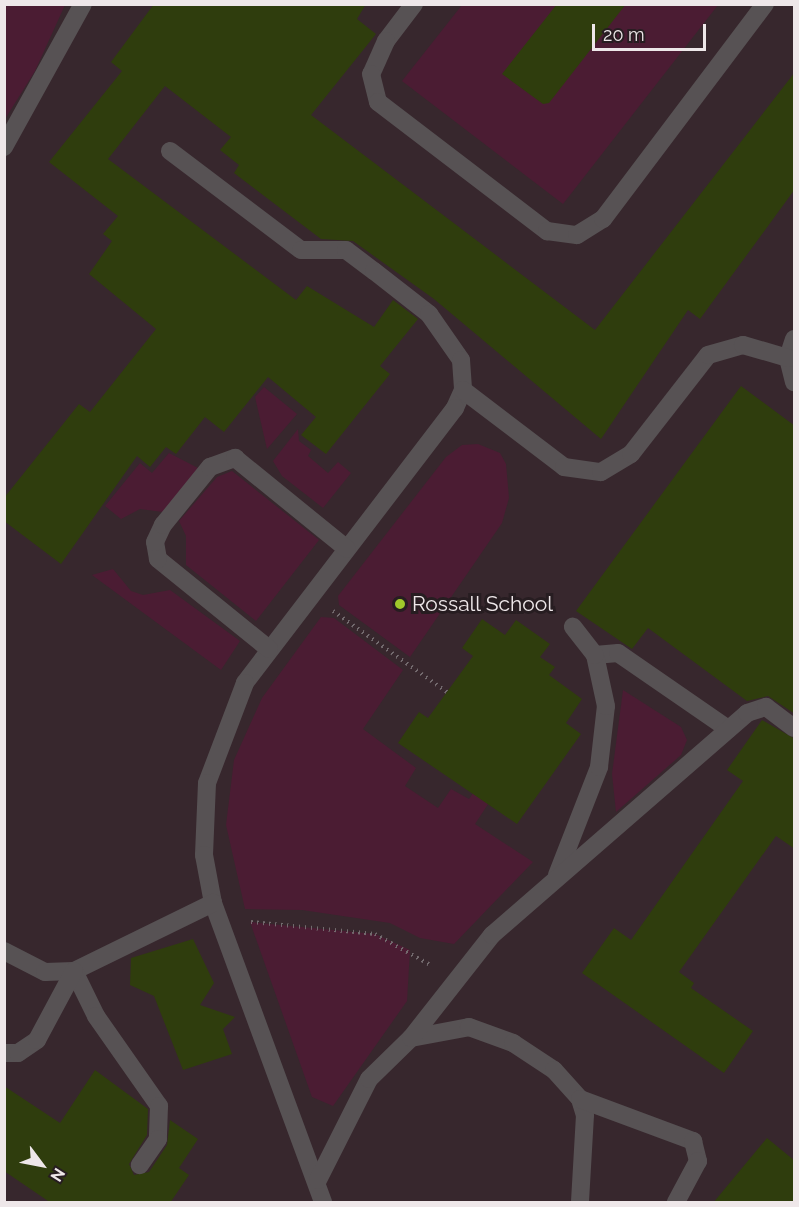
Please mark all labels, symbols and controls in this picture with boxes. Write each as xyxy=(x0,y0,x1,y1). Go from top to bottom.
scale bar xyxy=(595,12,709,50)
text: 20 m xyxy=(603,24,645,45)
place label: Rossall School xyxy=(412,591,554,617)
marker: Rossall School xyxy=(393,597,407,611)
north arrow xyxy=(12,1135,72,1195)
text: N xyxy=(46,1165,69,1185)

